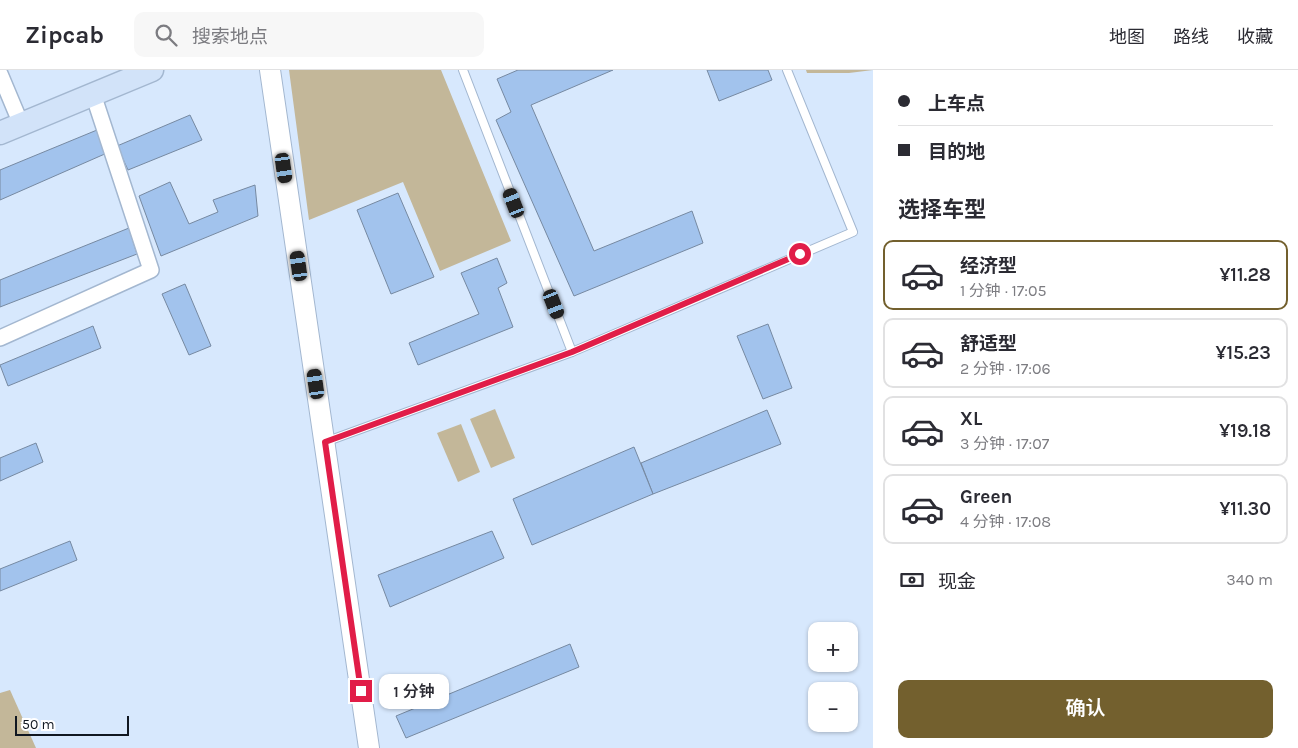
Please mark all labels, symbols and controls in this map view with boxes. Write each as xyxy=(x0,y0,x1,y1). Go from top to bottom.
search box xyxy=(134,12,484,57)
text: Zipcab xyxy=(25,21,104,49)
icon: search xyxy=(152,21,180,49)
text: 搜索地点 xyxy=(192,26,268,48)
text: 地图 xyxy=(1109,26,1145,48)
text: 路线 xyxy=(1173,26,1209,48)
text: 收藏 xyxy=(1237,26,1273,48)
text: 上车点 xyxy=(928,93,985,115)
text: 目的地 xyxy=(928,141,985,163)
car xyxy=(274,152,293,184)
car xyxy=(501,186,526,220)
text: 选择车型 xyxy=(898,197,986,223)
route start xyxy=(789,243,811,265)
car xyxy=(289,250,308,282)
icon: car xyxy=(900,253,945,298)
text: 经济型 xyxy=(960,255,1017,277)
text: ¥11.28 xyxy=(1219,264,1271,286)
text: 1 分钟 · 17:05 xyxy=(960,281,1047,300)
car xyxy=(541,287,566,321)
icon: car xyxy=(900,331,945,376)
text: 舒适型 xyxy=(960,333,1017,355)
text: ¥15.23 xyxy=(1216,342,1271,364)
text: 2 分钟 · 17:06 xyxy=(960,359,1051,378)
car xyxy=(306,368,325,400)
text: XL xyxy=(960,408,982,430)
icon: car xyxy=(900,409,945,454)
text: ¥19.18 xyxy=(1219,420,1271,442)
text: 3 分钟 · 17:07 xyxy=(960,434,1049,453)
text: Green xyxy=(960,486,1012,508)
icon: car xyxy=(900,487,945,532)
text: ¥11.30 xyxy=(1219,498,1271,520)
text: 4 分钟 · 17:08 xyxy=(960,512,1051,531)
icon: cash xyxy=(898,566,926,594)
text: 340 m xyxy=(1226,570,1273,589)
text: 现金 xyxy=(938,571,976,593)
map controls xyxy=(808,622,858,732)
button: + xyxy=(808,622,858,672)
callout: 1 分钟 xyxy=(378,674,448,708)
route end xyxy=(350,680,372,702)
button: 确认 xyxy=(898,680,1273,738)
text: 1 分钟 xyxy=(393,682,435,701)
button: − xyxy=(808,682,858,732)
scale bar xyxy=(15,713,129,736)
text: 50 m xyxy=(22,716,55,733)

